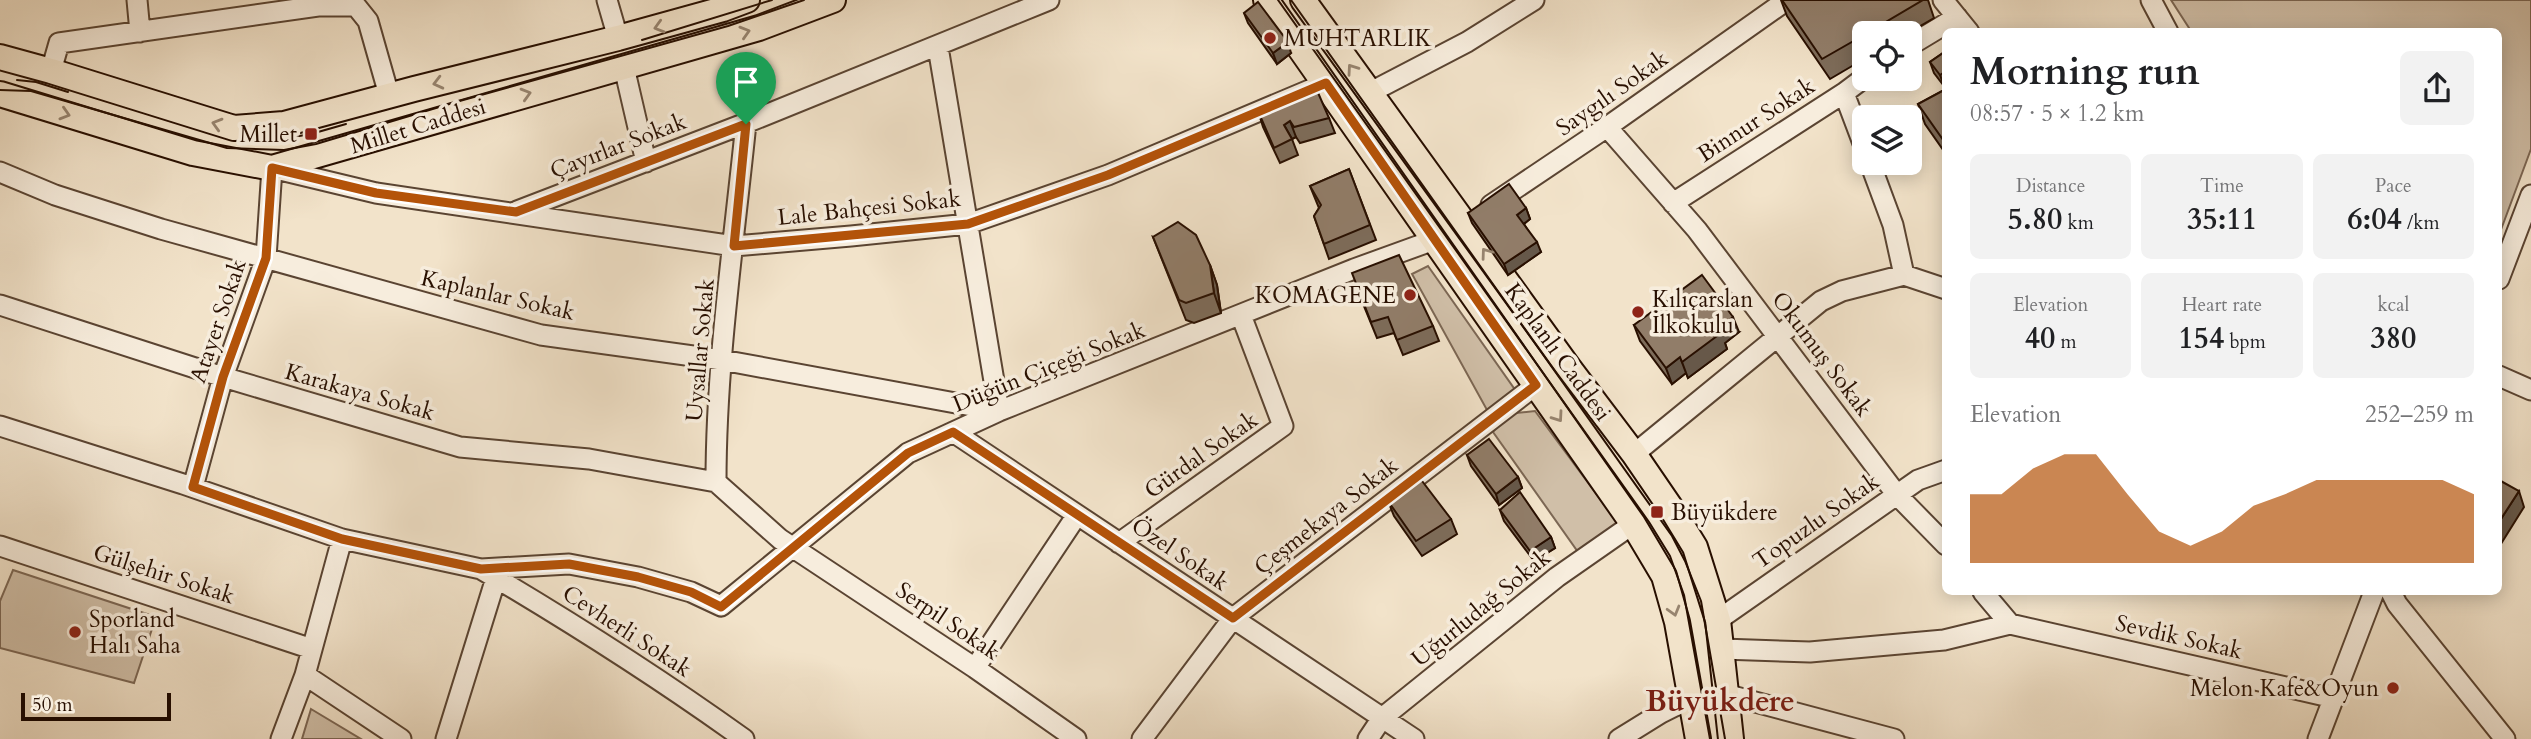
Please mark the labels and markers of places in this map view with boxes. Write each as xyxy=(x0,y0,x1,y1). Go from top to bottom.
place label: MUHTARLIK xyxy=(1284,23,1433,54)
marker: MUHTARLIK xyxy=(1262,30,1278,46)
pin xyxy=(716,52,776,124)
place label: Millet xyxy=(239,119,297,150)
marker: Millet xyxy=(303,126,319,142)
place label: KOMAGENE xyxy=(1255,280,1396,311)
place label: Kılıçarslan İlkokulu xyxy=(1652,284,1753,341)
marker: KOMAGENE xyxy=(1402,287,1418,303)
marker: Kılıçarslan İlkokulu xyxy=(1630,304,1646,320)
place label: Büyükdere xyxy=(1671,497,1778,528)
marker: Büyükdere xyxy=(1649,504,1665,520)
place label: Sporland Halı Saha xyxy=(89,604,181,661)
marker: Sporland Halı Saha xyxy=(67,624,83,640)
place label: Melon Kafe&Oyun xyxy=(2190,673,2379,704)
marker: Melon Kafe&Oyun xyxy=(2385,680,2401,696)

